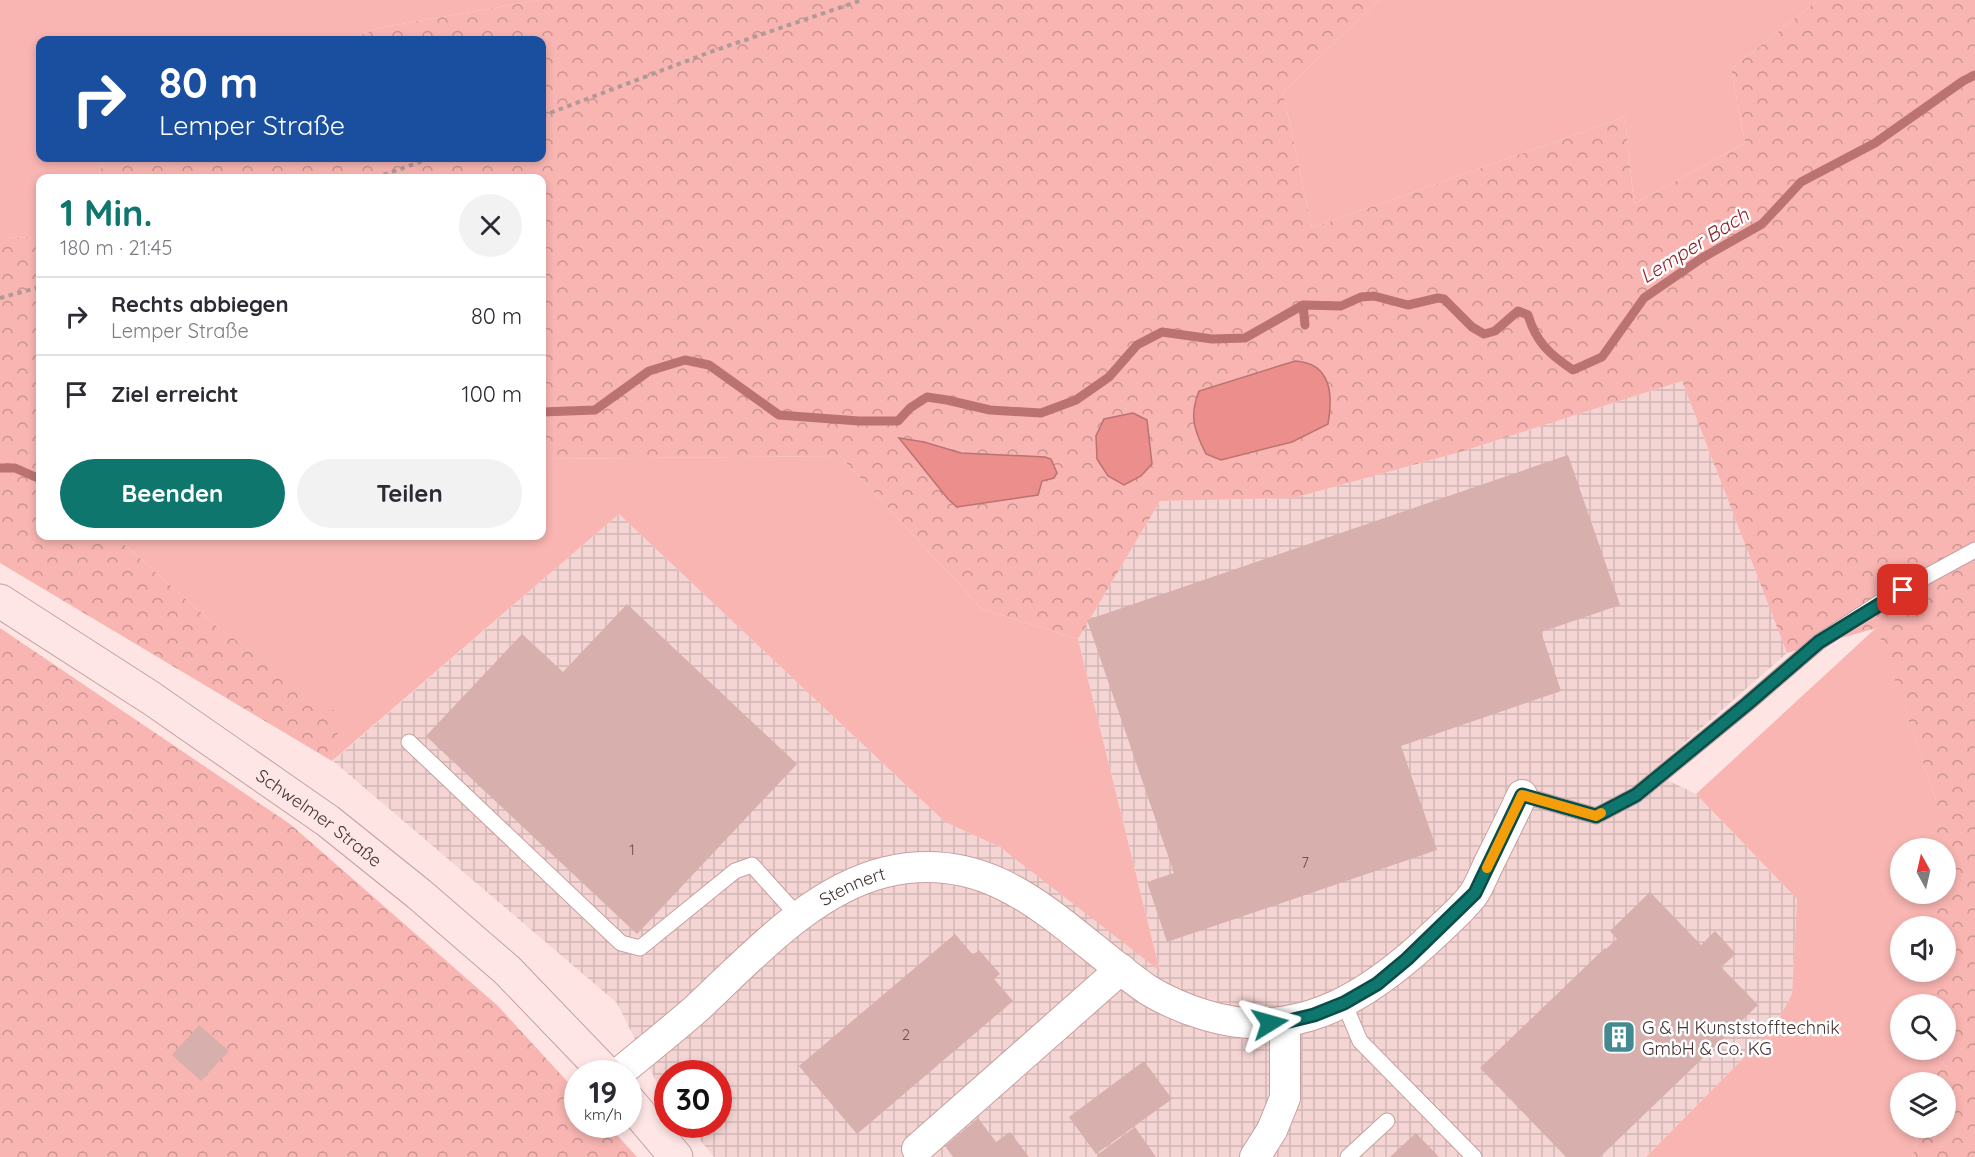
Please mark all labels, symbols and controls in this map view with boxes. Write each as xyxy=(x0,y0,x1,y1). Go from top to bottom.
text: 80 m xyxy=(159,56,258,109)
icon: right xyxy=(60,60,138,138)
text: Lemper Straße xyxy=(159,108,345,142)
text: 1 Min. xyxy=(60,190,152,235)
button: close xyxy=(459,194,522,257)
water label: Lemper Bach xyxy=(1635,201,1754,288)
text: 180 m · 21:45 xyxy=(60,235,172,260)
text: Rechts abbiegen xyxy=(111,290,289,318)
icon: right xyxy=(60,300,93,333)
text: 80 m xyxy=(471,302,522,330)
text: Lemper Straße xyxy=(111,318,249,343)
icon: arrive xyxy=(60,378,93,411)
text: Ziel erreicht xyxy=(111,380,239,408)
text: 100 m xyxy=(462,380,522,408)
button: Beenden xyxy=(60,459,285,528)
button: Teilen xyxy=(297,459,522,528)
pin xyxy=(1877,564,1928,615)
icon: arrive xyxy=(1886,573,1919,606)
street label: Schwelmer Straße xyxy=(252,763,387,872)
north arrow xyxy=(1890,838,1956,904)
map controls xyxy=(1890,838,1956,1138)
house number: 1 xyxy=(629,840,635,859)
house number: 7 xyxy=(1301,853,1309,872)
street label: Stennert xyxy=(815,861,888,911)
button: sound xyxy=(1890,916,1956,982)
position arrow xyxy=(1238,991,1302,1055)
button: search xyxy=(1890,994,1956,1060)
place label: G & H Kunststofftechnik GmbH & Co. KG xyxy=(1642,1016,1840,1060)
building icon: G & H Kunststofftechnik GmbH & Co. KG xyxy=(1601,1019,1637,1055)
house number: 2 xyxy=(902,1025,910,1044)
speed limit sign: 30 xyxy=(654,1060,732,1138)
button: layers xyxy=(1890,1072,1956,1138)
text: 19 xyxy=(589,1073,617,1111)
text: km/h xyxy=(584,1105,622,1124)

